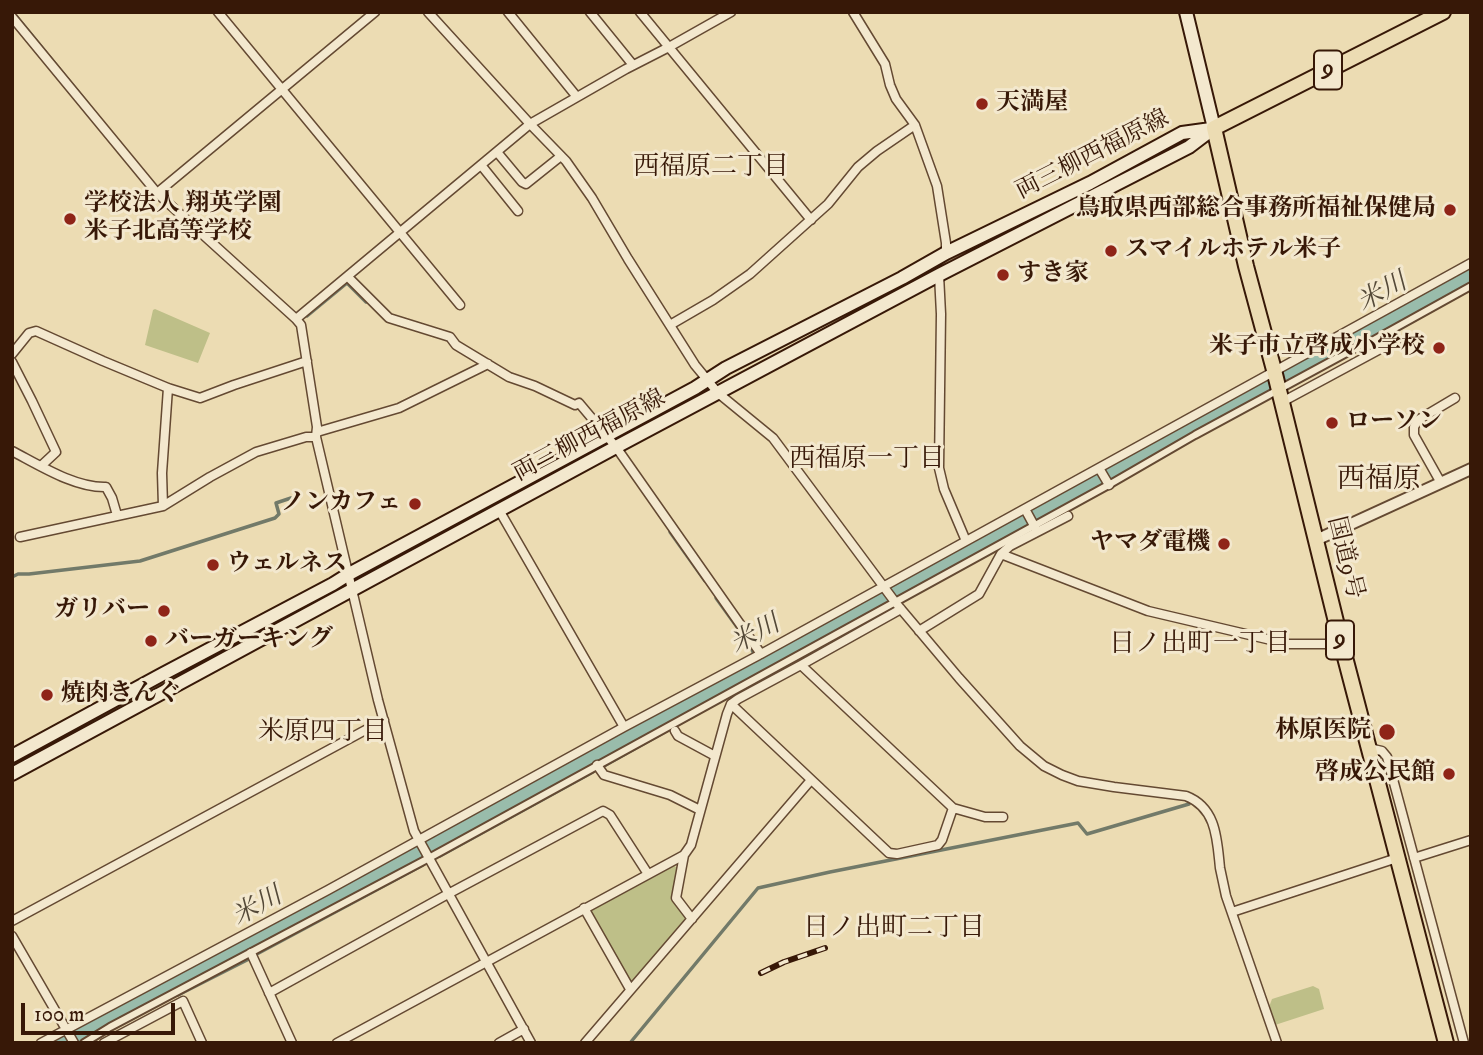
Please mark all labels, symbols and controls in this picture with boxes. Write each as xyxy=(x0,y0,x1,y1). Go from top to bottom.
road number: 9 xyxy=(1314,50,1342,90)
place label: 天満屋 xyxy=(996,90,1068,118)
marker: 天満屋 xyxy=(974,96,990,112)
street label: 両三柳西福原線 xyxy=(1012,105,1174,207)
district label: 西福原二丁目 xyxy=(633,153,789,185)
place label: 学校法人 翔英学園 米子北高等学校 xyxy=(84,191,281,247)
place label: 鳥取県西部総合事務所福祉保健局 xyxy=(1076,196,1436,224)
marker: 鳥取県西部総合事務所福祉保健局 xyxy=(1442,202,1458,218)
marker: 学校法人 翔英学園 米子北高等学校 xyxy=(62,211,78,227)
place label: スマイルホテル米子 xyxy=(1125,237,1341,265)
marker: スマイルホテル米子 xyxy=(1103,243,1119,259)
place label: すき家 xyxy=(1017,261,1089,289)
marker: すき家 xyxy=(995,267,1011,283)
water label: 米川 xyxy=(1353,268,1413,320)
place label: 米子市立啓成小学校 xyxy=(1209,334,1425,362)
marker: 米子市立啓成小学校 xyxy=(1431,340,1447,356)
street label: 両三柳西福原線 xyxy=(509,385,671,489)
place label: ローソン xyxy=(1346,409,1442,437)
marker: ローソン xyxy=(1324,415,1340,431)
district label: 西福原一丁目 xyxy=(789,445,945,477)
district label: 西福原 xyxy=(1337,464,1421,498)
place label: ノンカフェ xyxy=(281,490,401,518)
marker: ノンカフェ xyxy=(407,496,423,512)
street label: 国道9号 xyxy=(1320,514,1368,602)
place label: ヤマダ電機 xyxy=(1090,530,1210,558)
marker: ヤマダ電機 xyxy=(1216,536,1232,552)
place label: ウェルネス xyxy=(227,551,347,579)
marker: ウェルネス xyxy=(205,557,221,573)
place label: ガリバー xyxy=(54,597,150,625)
marker: ガリバー xyxy=(156,603,172,619)
water label: 米川 xyxy=(726,610,786,662)
road number: 9 xyxy=(1326,620,1354,660)
place label: バーガーキング xyxy=(165,627,333,655)
district label: 日ノ出町一丁目 xyxy=(1109,630,1291,662)
marker: バーガーキング xyxy=(143,633,159,649)
place label: 焼肉きんぐ xyxy=(61,681,181,709)
marker: 焼肉きんぐ xyxy=(39,687,55,703)
district label: 米原四丁目 xyxy=(258,718,388,750)
place label: 林原医院 xyxy=(1275,718,1371,746)
marker: 林原医院 xyxy=(1377,722,1397,742)
place label: 啓成公民館 xyxy=(1315,760,1435,788)
marker: 啓成公民館 xyxy=(1441,766,1457,782)
water label: 米川 xyxy=(228,882,288,934)
district label: 日ノ出町二丁目 xyxy=(803,914,985,946)
scale bar xyxy=(24,988,178,1032)
text: 100 m xyxy=(34,1002,85,1028)

